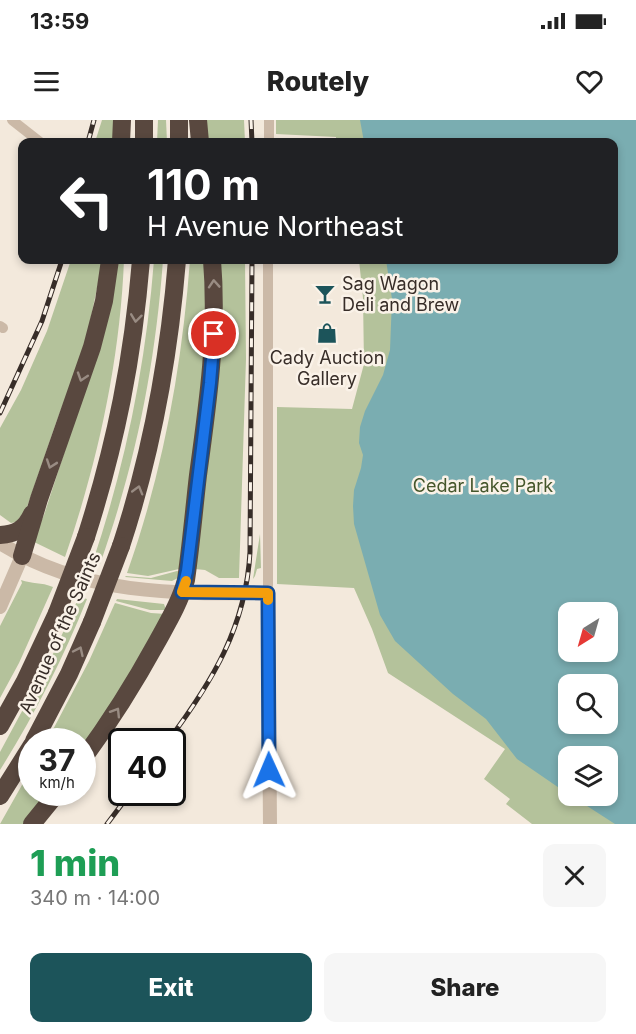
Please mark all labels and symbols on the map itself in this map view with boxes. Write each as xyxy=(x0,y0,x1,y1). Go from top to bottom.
place label: Sag Wagon Deli and Brew xyxy=(342,273,460,315)
one-way arrow xyxy=(207,280,220,289)
bar icon: Sag Wagon Deli and Brew xyxy=(313,282,337,306)
pin xyxy=(188,308,239,359)
one-way arrow xyxy=(130,313,142,322)
shop icon: Cady Auction Gallery xyxy=(315,321,339,345)
place label: Cady Auction Gallery xyxy=(270,347,384,389)
one-way arrow xyxy=(77,371,89,382)
one-way arrow xyxy=(46,458,59,469)
park label: Cedar Lake Park xyxy=(413,475,553,496)
one-way arrow xyxy=(131,485,144,495)
street label: Avenue of the Saints xyxy=(14,549,105,717)
north arrow xyxy=(558,602,618,662)
one-way arrow xyxy=(72,647,84,658)
one-way arrow xyxy=(109,708,121,718)
speed limit sign: 40 xyxy=(108,728,186,806)
position arrow xyxy=(237,738,301,802)

